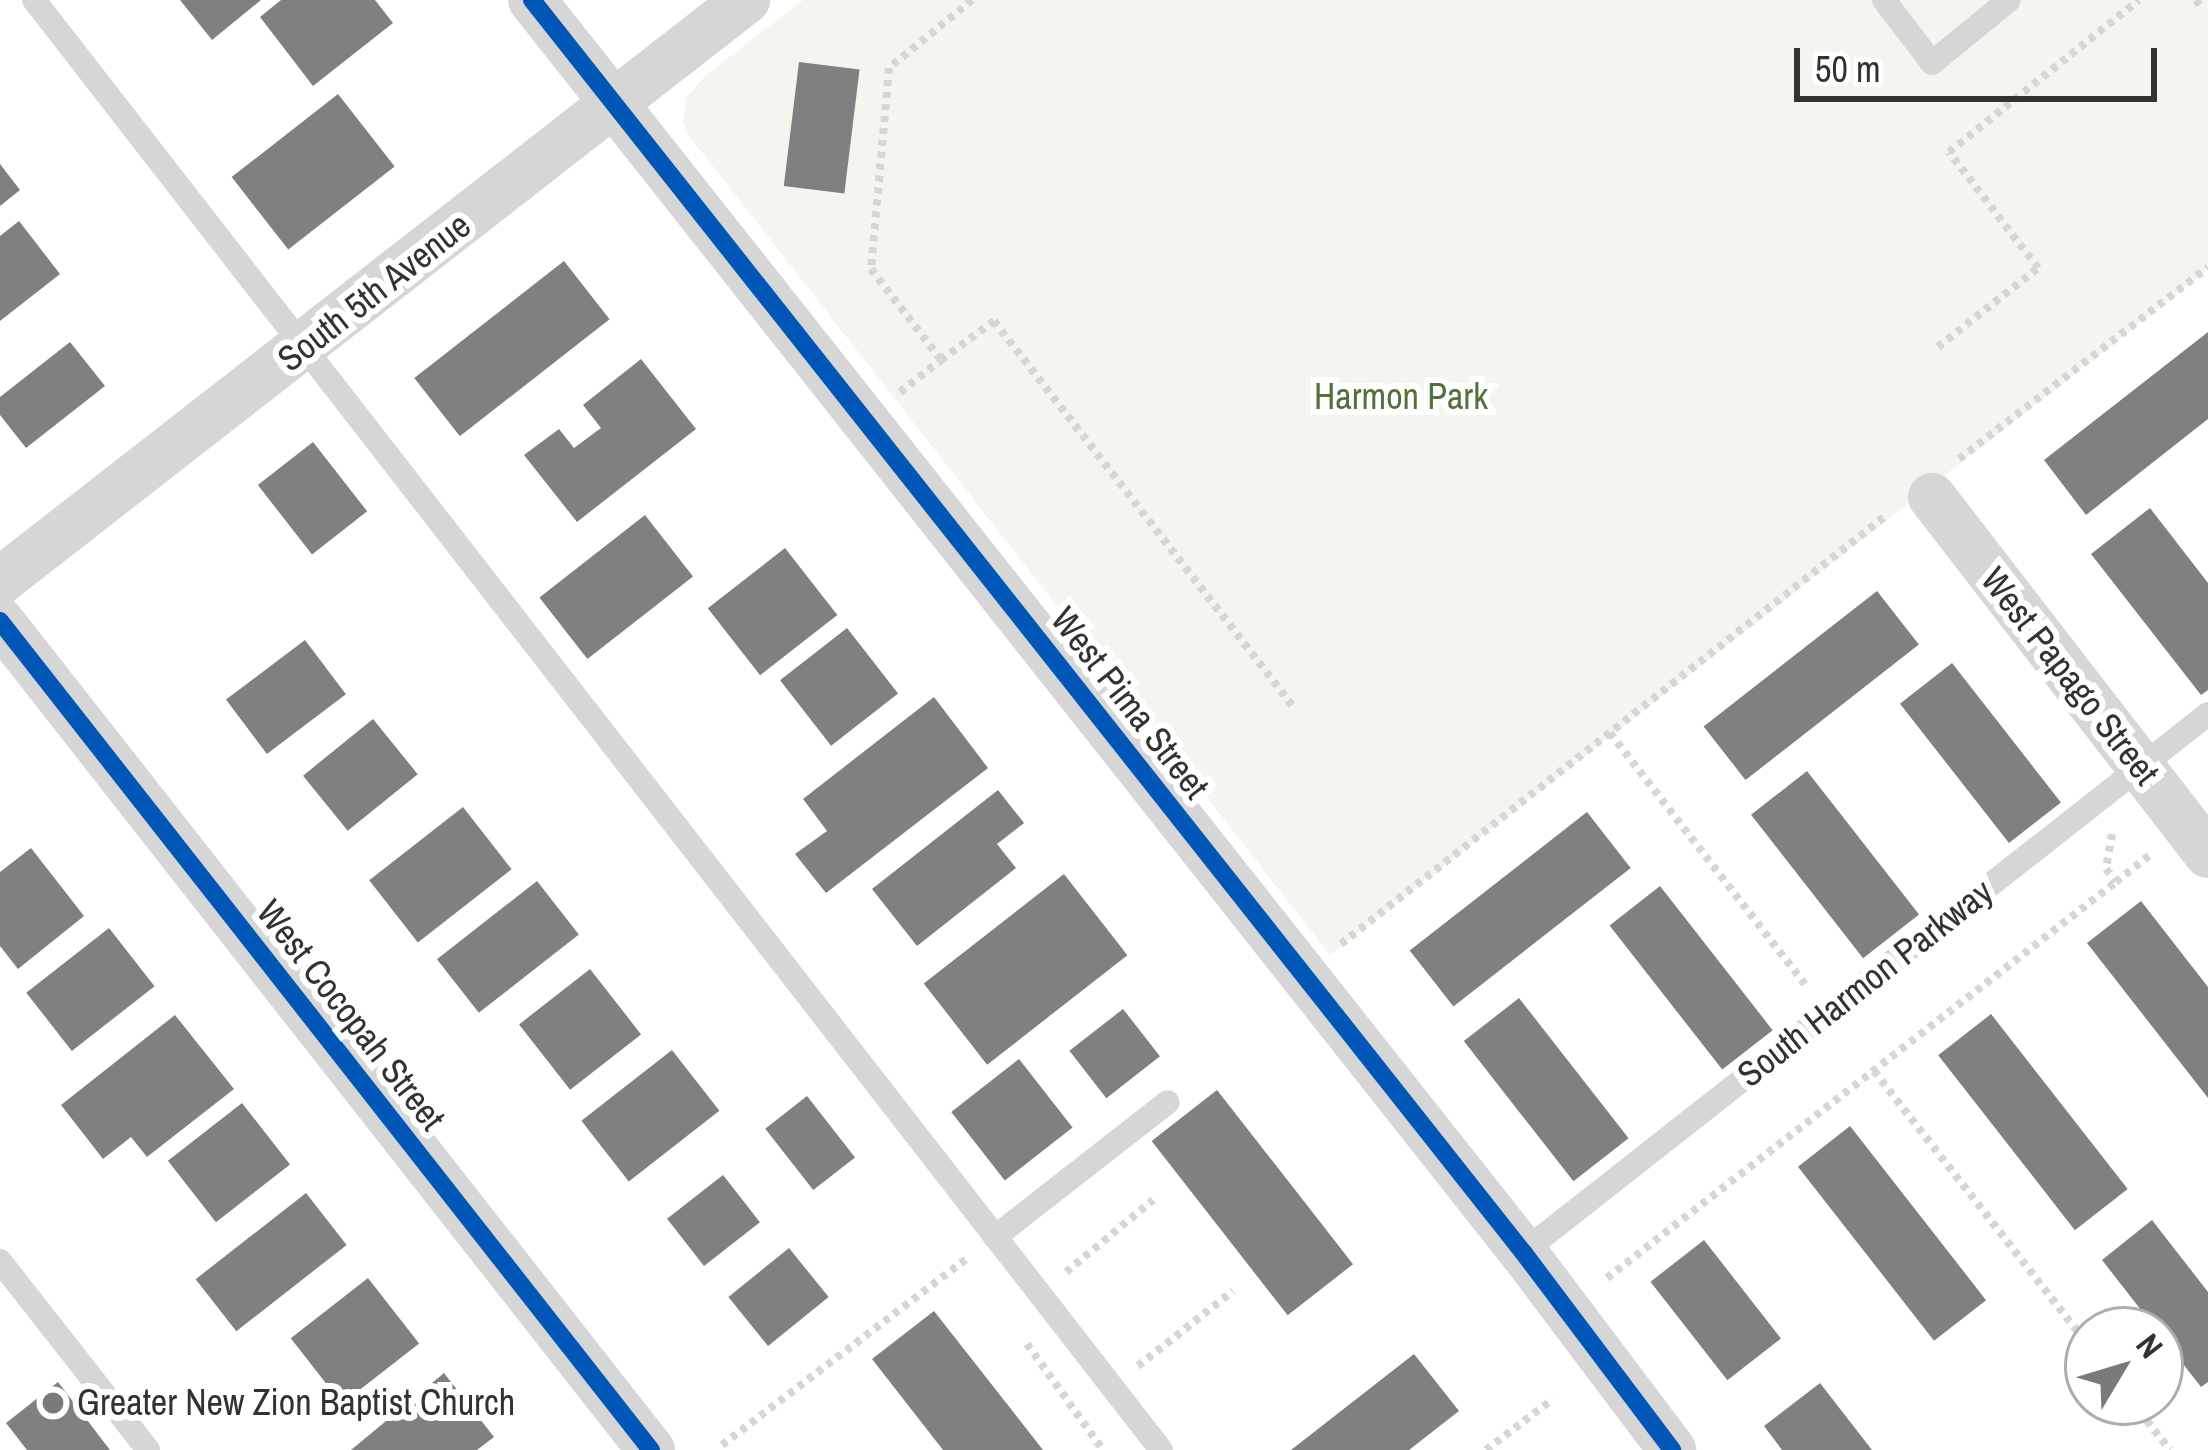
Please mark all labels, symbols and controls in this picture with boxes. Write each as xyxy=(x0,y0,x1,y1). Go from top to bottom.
scale bar xyxy=(1800,24,2163,98)
text: 50 m xyxy=(1815,45,1881,93)
street label: South 5th Avenue xyxy=(268,203,480,381)
park label: Harmon Park xyxy=(1314,375,1488,419)
street label: West Papago Street xyxy=(1972,559,2168,793)
street label: West Pima Street xyxy=(1042,599,1218,807)
street label: South Harmon Parkway xyxy=(1729,870,2001,1096)
street label: West Cocopah Street xyxy=(248,891,454,1139)
north arrow xyxy=(2064,1306,2184,1426)
text: N xyxy=(2127,1324,2173,1367)
place label: Greater New Zion Baptist Church xyxy=(77,1381,515,1425)
marker: Greater New Zion Baptist Church xyxy=(40,1390,66,1416)

